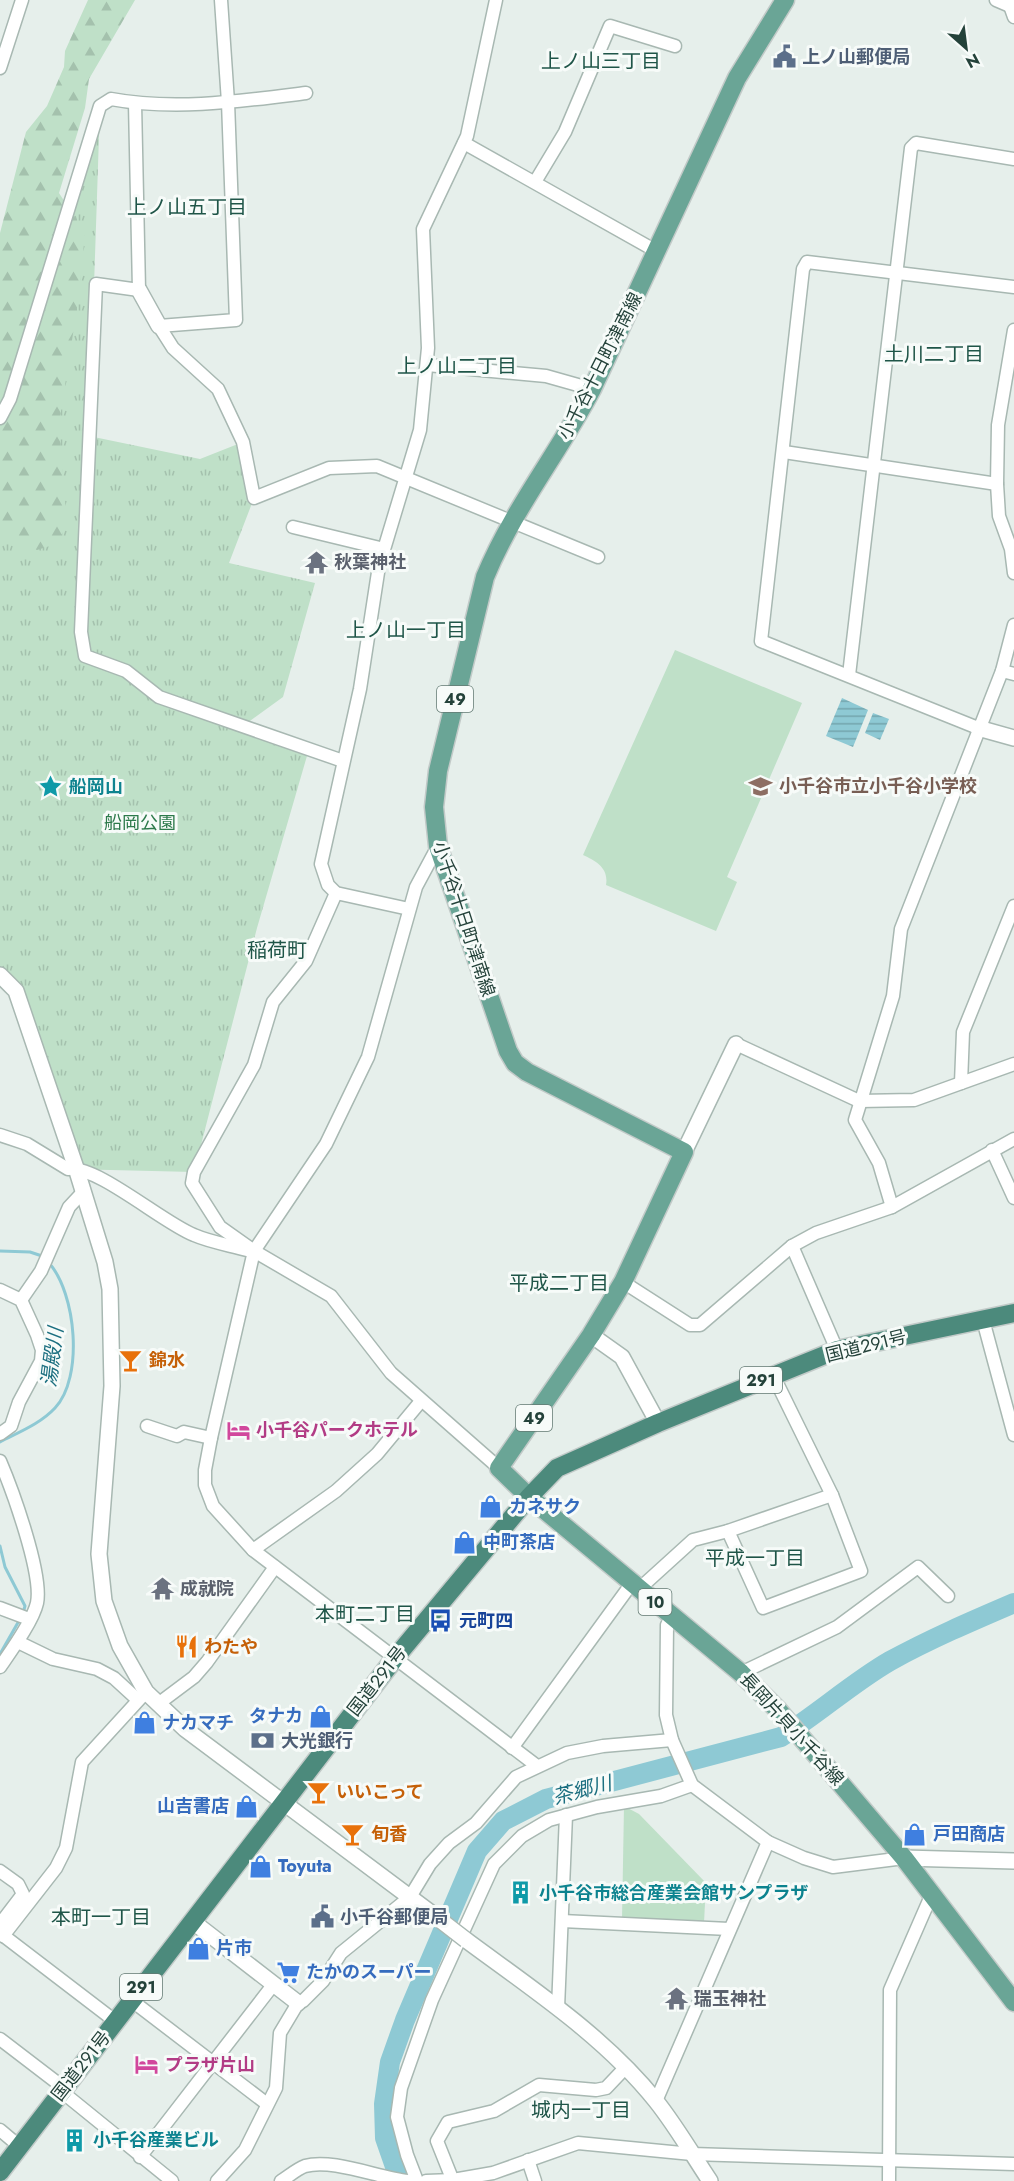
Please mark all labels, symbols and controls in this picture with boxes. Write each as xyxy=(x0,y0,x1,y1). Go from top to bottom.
north arrow xyxy=(936,18,996,78)
public building icon: 上ノ山郵便局 xyxy=(771,44,797,70)
place label: 上ノ山郵便局 xyxy=(802,44,910,70)
district label: 上ノ山三丁目 xyxy=(541,47,661,76)
text: N xyxy=(962,48,984,74)
district label: 上ノ山五丁目 xyxy=(127,193,247,222)
street label: 小千谷十日町津南線 xyxy=(552,288,648,444)
district label: 土川二丁目 xyxy=(884,340,984,369)
district label: 上ノ山二丁目 xyxy=(397,352,517,381)
temple icon: 秋葉神社 xyxy=(303,549,329,575)
place label: 秋葉神社 xyxy=(334,549,406,575)
district label: 上ノ山一丁目 xyxy=(346,616,466,645)
road number: 49 xyxy=(437,686,473,712)
school or university icon: 小千谷市立小千谷小学校 xyxy=(748,773,774,799)
place label: 小千谷市立小千谷小学校 xyxy=(779,773,977,799)
place icon: 船岡山 xyxy=(38,774,64,800)
place label: 船岡山 xyxy=(69,774,123,800)
park label: 船岡公園 xyxy=(104,810,176,836)
street label: 小千谷十日町津南線 xyxy=(427,838,501,1000)
district label: 稲荷町 xyxy=(247,936,307,965)
district label: 平成二丁目 xyxy=(509,1269,609,1298)
street label: 国道291号 xyxy=(823,1323,909,1369)
water label: 湯殿川 xyxy=(34,1324,71,1389)
bar icon: 錦水 xyxy=(118,1347,144,1373)
place label: 錦水 xyxy=(149,1347,185,1373)
road number: 291 xyxy=(740,1367,782,1393)
road number: 49 xyxy=(516,1405,552,1431)
hotel icon: 小千谷パークホテル xyxy=(225,1417,251,1443)
place label: 小千谷パークホテル xyxy=(256,1417,418,1443)
shop icon: カネサク xyxy=(478,1494,504,1520)
place label: カネサク xyxy=(509,1494,581,1520)
shop icon: 中町茶店 xyxy=(452,1529,478,1555)
place label: 中町茶店 xyxy=(483,1529,555,1555)
district label: 平成一丁目 xyxy=(705,1544,805,1573)
temple icon: 成就院 xyxy=(149,1576,175,1602)
place label: 成就院 xyxy=(180,1576,234,1602)
road number: 10 xyxy=(638,1589,672,1615)
district label: 本町二丁目 xyxy=(315,1600,415,1629)
bus stop icon: 元町四 xyxy=(428,1608,454,1634)
place label: 元町四 xyxy=(459,1608,513,1634)
restaurant icon: わたや xyxy=(173,1634,199,1660)
place label: わたや xyxy=(204,1634,258,1660)
street label: 国道291号 xyxy=(341,1640,413,1722)
street label: 長岡片貝小千谷線 xyxy=(734,1667,850,1791)
place label: タナカ xyxy=(249,1703,303,1729)
shop icon: タナカ xyxy=(308,1703,334,1729)
shop icon: ナカマチ xyxy=(131,1710,157,1736)
place label: ナカマチ xyxy=(162,1710,234,1736)
bank icon: 大光銀行 xyxy=(250,1728,276,1754)
place label: 大光銀行 xyxy=(281,1728,353,1754)
water label: 茶郷川 xyxy=(549,1768,617,1812)
bar icon: いいこって xyxy=(305,1779,331,1805)
place label: いいこって xyxy=(336,1779,424,1805)
place label: 山吉書店 xyxy=(157,1793,229,1819)
shop icon: 山吉書店 xyxy=(234,1793,260,1819)
bar icon: 旬香 xyxy=(340,1821,366,1847)
place label: 旬香 xyxy=(371,1821,407,1847)
shop icon: 戸田商店 xyxy=(902,1821,928,1847)
place label: 戸田商店 xyxy=(933,1821,1005,1847)
shop icon: Toyuta xyxy=(247,1853,273,1879)
place label: Toyuta xyxy=(278,1853,332,1879)
building icon: 小千谷市総合産業会館サンプラザ xyxy=(508,1880,534,1906)
place label: 小千谷市総合産業会館サンプラザ xyxy=(539,1880,808,1906)
district label: 本町一丁目 xyxy=(51,1903,151,1932)
public building icon: 小千谷郵便局 xyxy=(309,1904,335,1930)
place label: 小千谷郵便局 xyxy=(340,1904,448,1930)
shop icon: 片市 xyxy=(185,1935,211,1961)
place label: 片市 xyxy=(216,1935,252,1961)
supermarket icon: たかのスーパー xyxy=(275,1959,301,1985)
place label: たかのスーパー xyxy=(306,1959,432,1985)
road number: 291 xyxy=(120,1974,162,2000)
temple icon: 瑞玉神社 xyxy=(663,1986,689,2012)
place label: 瑞玉神社 xyxy=(694,1986,766,2012)
street label: 国道291号 xyxy=(45,2025,117,2107)
hotel icon: プラザ片山 xyxy=(134,2052,160,2078)
place label: プラザ片山 xyxy=(165,2052,255,2078)
district label: 城内一丁目 xyxy=(531,2096,631,2125)
building icon: 小千谷産業ビル xyxy=(62,2127,88,2153)
place label: 小千谷産業ビル xyxy=(93,2127,219,2153)

